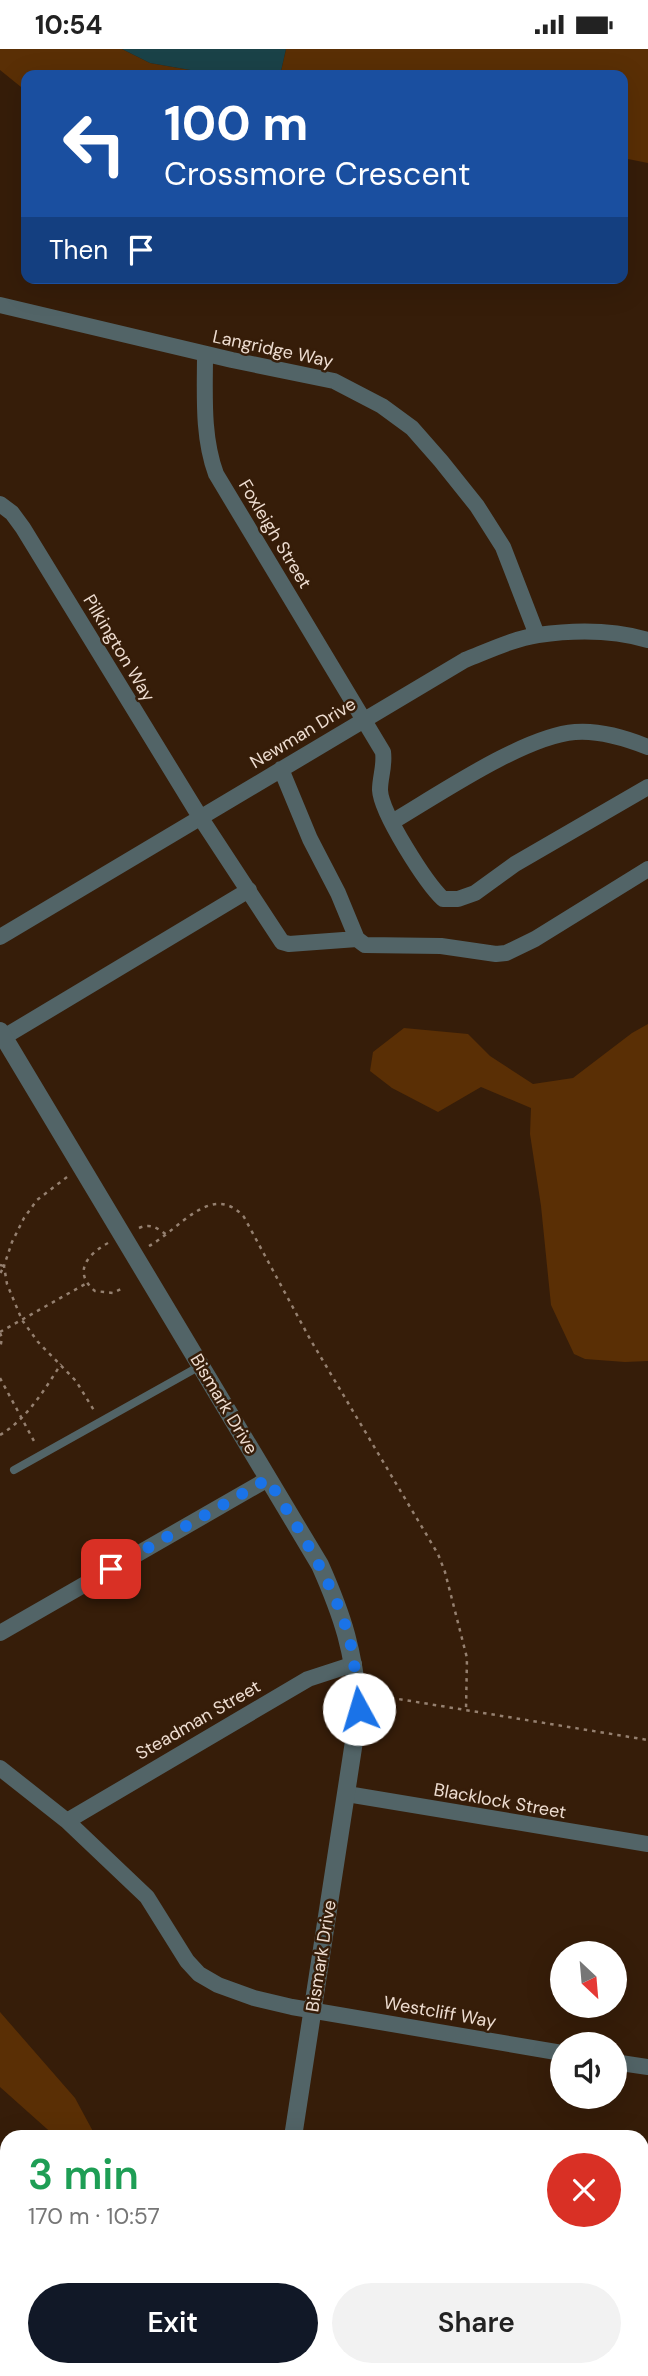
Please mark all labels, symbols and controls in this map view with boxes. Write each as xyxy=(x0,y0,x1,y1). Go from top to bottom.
text: 10:54 xyxy=(35,8,102,42)
text: 100 m xyxy=(164,91,308,155)
icon: left xyxy=(49,98,140,189)
text: Crossmore Crescent xyxy=(164,153,471,195)
icon: arrive xyxy=(122,231,160,269)
text: Then xyxy=(49,233,108,267)
street label: Langridge Way xyxy=(211,325,335,373)
street label: Foxleigh Street xyxy=(233,475,317,593)
street label: Pilkington Way xyxy=(77,590,161,706)
street label: Newman Drive xyxy=(246,692,360,774)
street label: Bismark Drive xyxy=(185,1349,263,1459)
pin xyxy=(81,1539,141,1599)
icon: arrive xyxy=(92,1550,130,1588)
position arrow xyxy=(322,1672,396,1746)
street label: Steadman Street xyxy=(131,1674,265,1766)
street label: Blacklock Street xyxy=(432,1778,568,1824)
street label: Bismark Drive xyxy=(300,1898,342,2014)
north arrow xyxy=(550,1941,626,2018)
map controls xyxy=(550,1941,627,2109)
street label: Westcliff Way xyxy=(382,1990,498,2034)
button: sound xyxy=(550,2032,627,2109)
text: 3 min xyxy=(28,2147,139,2202)
button: close xyxy=(547,2153,621,2227)
text: 170 m · 10:57 xyxy=(28,2201,160,2231)
button: Exit xyxy=(28,2283,318,2363)
button: Share xyxy=(332,2283,621,2363)

